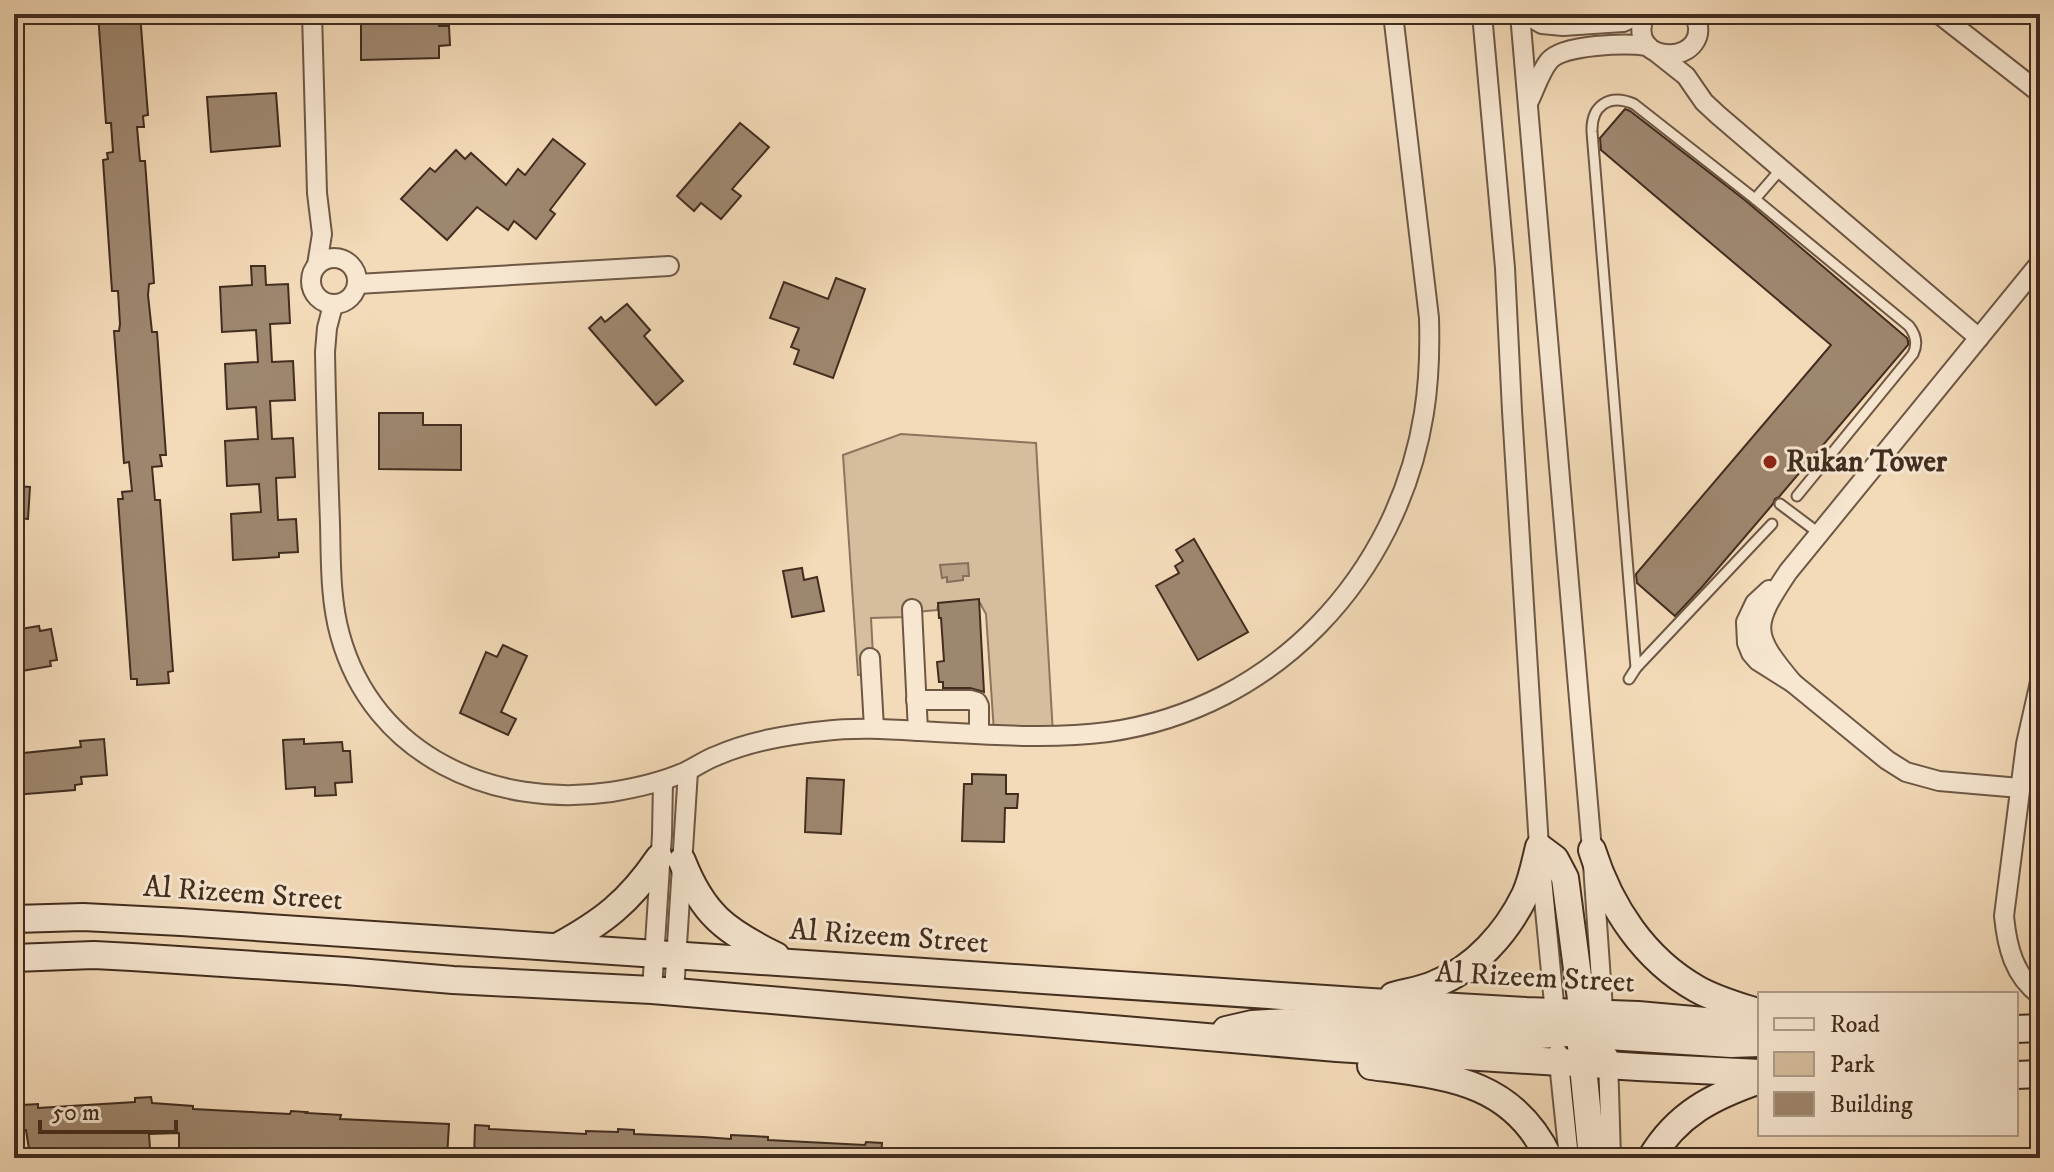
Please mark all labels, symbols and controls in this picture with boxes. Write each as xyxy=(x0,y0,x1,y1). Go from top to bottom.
place label: Rukan Tower xyxy=(1786,444,1948,481)
marker: Rukan Tower xyxy=(1761,453,1779,471)
street label: Al Rizeem Street xyxy=(142,869,344,919)
street label: Al Rizeem Street xyxy=(788,912,990,962)
street label: Al Rizeem Street xyxy=(1434,954,1636,1002)
legend xyxy=(1758,992,2018,1136)
text: Road xyxy=(1830,1010,1880,1040)
text: Park xyxy=(1830,1050,1875,1080)
scale bar xyxy=(40,1084,176,1134)
text: Building xyxy=(1830,1090,1913,1120)
text: 50 m xyxy=(52,1098,100,1128)

